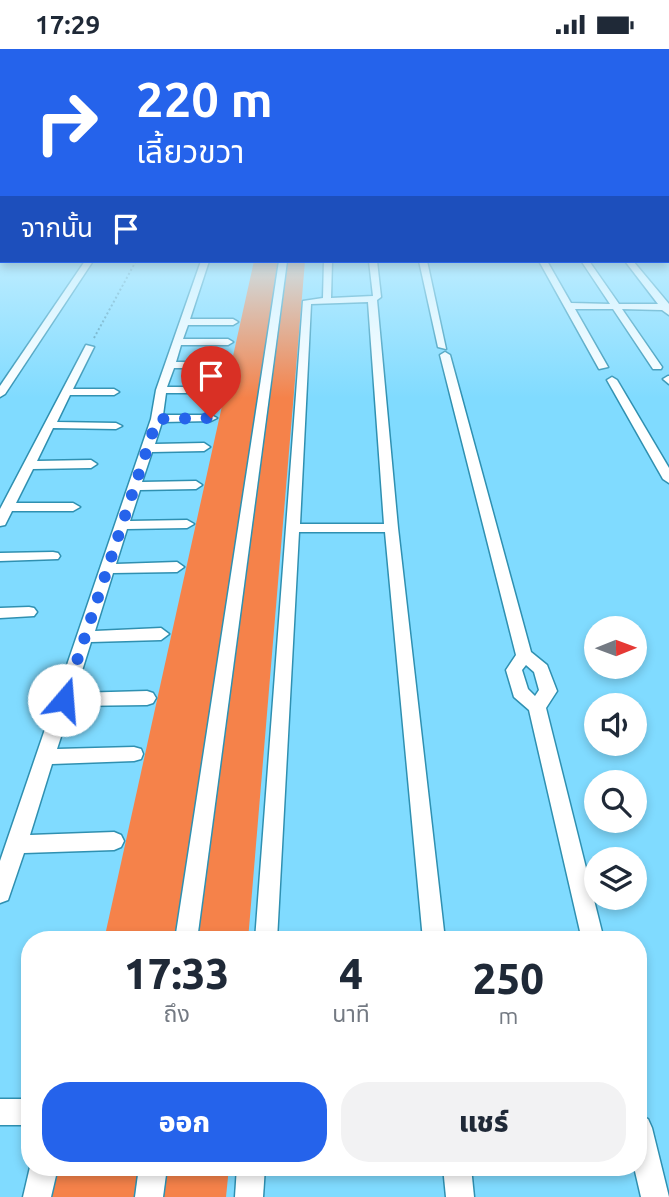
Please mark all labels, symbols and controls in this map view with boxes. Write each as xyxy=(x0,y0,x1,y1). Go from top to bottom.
text: 17:29 xyxy=(35,10,100,39)
text: 220 m xyxy=(136,71,273,126)
icon: right xyxy=(21,77,112,168)
text: เลี้ยวขวา xyxy=(136,133,244,169)
icon: arrive xyxy=(107,210,145,248)
text: จากนั้น xyxy=(21,213,93,242)
pin xyxy=(181,346,241,418)
icon: arrive xyxy=(192,357,230,395)
north arrow xyxy=(584,616,648,679)
map controls xyxy=(584,616,647,910)
position arrow xyxy=(27,663,101,737)
button: sound xyxy=(584,693,647,756)
button: search xyxy=(584,770,647,833)
button: layers xyxy=(584,847,647,910)
text: 17:33 xyxy=(124,950,229,997)
text: 4 xyxy=(339,950,363,997)
text: 250 xyxy=(473,955,544,1002)
text: ถึง xyxy=(164,1001,190,1026)
text: นาที xyxy=(332,1001,370,1026)
text: m xyxy=(498,1003,518,1028)
button: ออก xyxy=(42,1082,327,1162)
button: แชร์ xyxy=(341,1082,626,1162)

